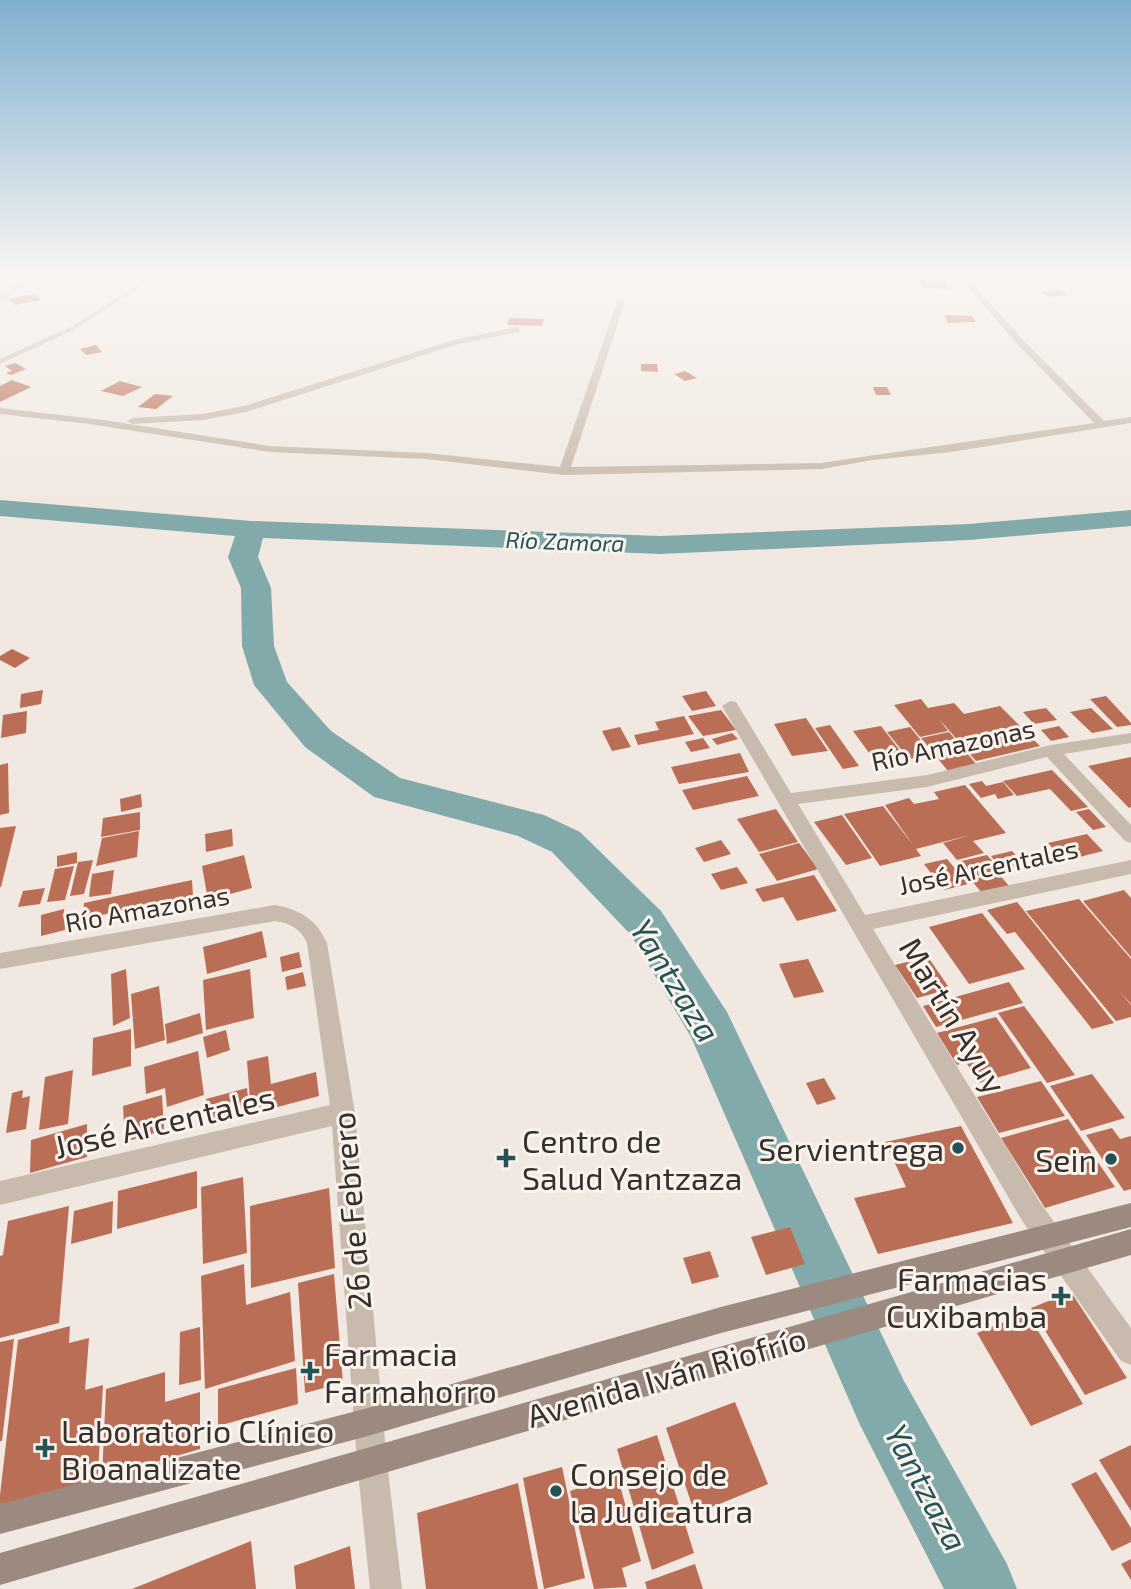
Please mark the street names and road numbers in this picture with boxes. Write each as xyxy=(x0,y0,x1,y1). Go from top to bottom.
street label: Río Amazonas xyxy=(868,712,1038,776)
street label: José Arcentales xyxy=(895,832,1081,900)
street label: Río Amazonas xyxy=(62,878,232,938)
street label: Martín Ayuy xyxy=(893,930,1015,1100)
street label: José Arcentales xyxy=(50,1077,278,1165)
street label: 26 de Febrero xyxy=(322,1111,378,1311)
street label: Avenida Iván Riofrío xyxy=(522,1318,810,1434)

